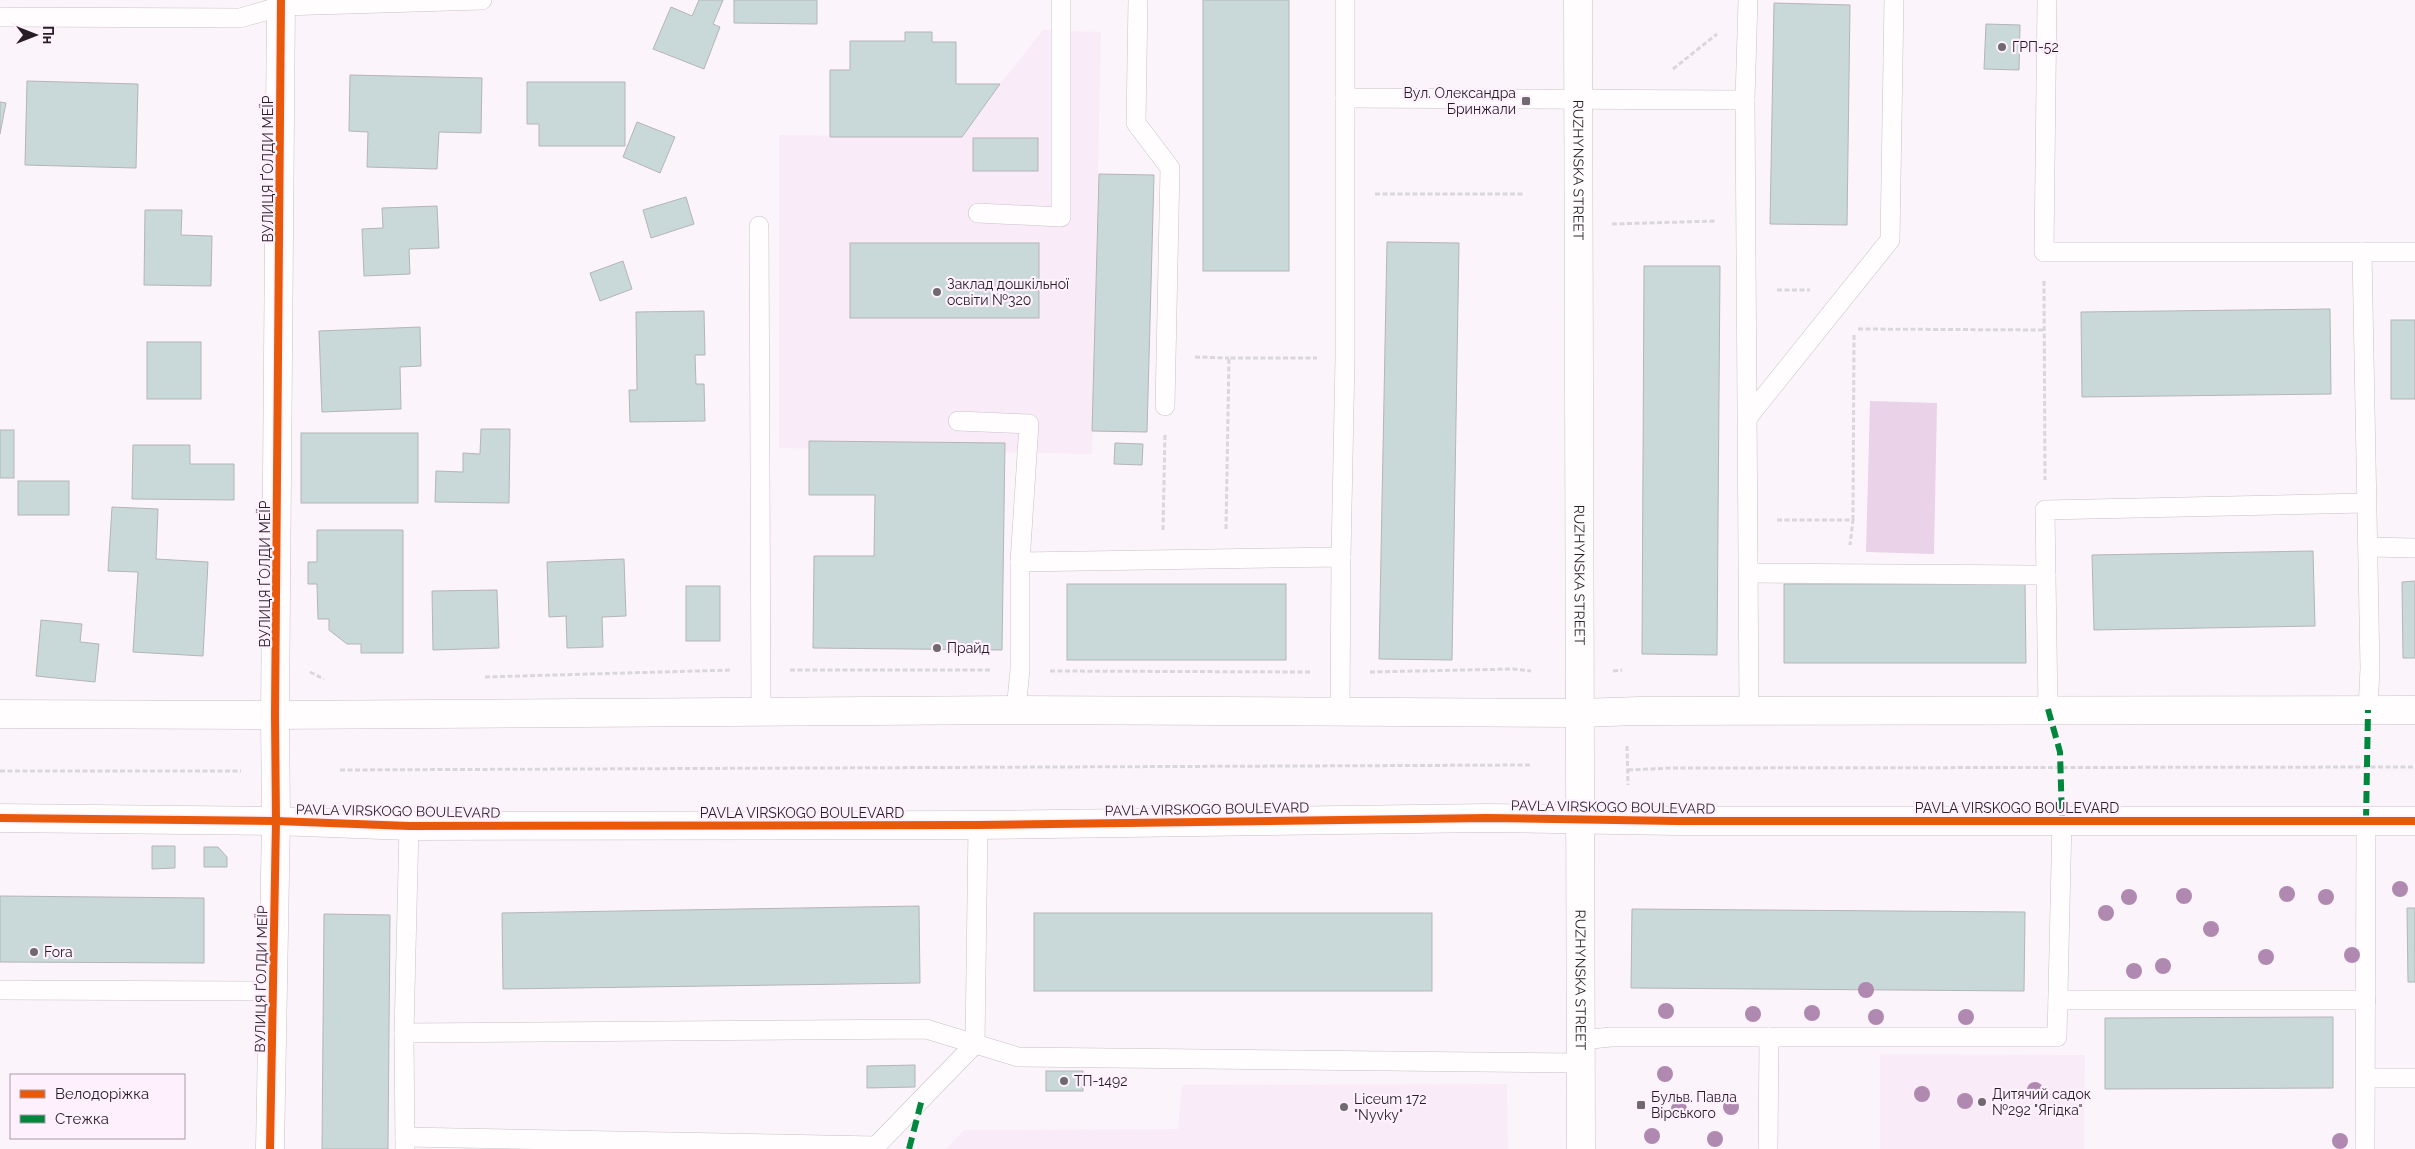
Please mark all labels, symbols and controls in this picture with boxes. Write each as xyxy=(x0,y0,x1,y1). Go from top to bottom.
north arrow xyxy=(10,10,60,60)
text: Пн xyxy=(40,26,56,44)
place label: ГРП-52 xyxy=(2012,39,2059,55)
marker: ГРП-52 xyxy=(1996,41,2008,53)
place label: Вул. Олександра Бринжали xyxy=(1403,85,1516,117)
street label: ВУЛИЦЯ ҐОЛДИ МЕЇР xyxy=(258,95,276,243)
marker: Вул. Олександра Бринжали xyxy=(1520,95,1532,107)
street label: RUZHYNSKA STREET xyxy=(1570,100,1587,241)
place label: Заклад дошкільної освіти №320 xyxy=(947,276,1069,308)
marker: Заклад дошкільної освіти №320 xyxy=(931,286,943,298)
street label: ВУЛИЦЯ ҐОЛДИ МЕЇР xyxy=(255,500,273,648)
street label: RUZHYNSKA STREET xyxy=(1571,505,1588,646)
place label: Прайд xyxy=(947,640,990,656)
marker: Прайд xyxy=(931,642,943,654)
street label: PAVLA VIRSKOGO BOULEVARD xyxy=(1511,797,1715,817)
street label: PAVLA VIRSKOGO BOULEVARD xyxy=(1105,799,1309,819)
street label: PAVLA VIRSKOGO BOULEVARD xyxy=(1915,800,2119,816)
street label: PAVLA VIRSKOGO BOULEVARD xyxy=(296,801,500,821)
street label: PAVLA VIRSKOGO BOULEVARD xyxy=(700,805,904,821)
street label: ВУЛИЦЯ ҐОЛДИ МЕЇР xyxy=(250,905,270,1053)
street label: RUZHYNSKA STREET xyxy=(1572,910,1589,1051)
place label: Fora xyxy=(44,944,73,960)
marker: Fora xyxy=(28,946,40,958)
place label: ТП-1492 xyxy=(1074,1073,1128,1089)
legend xyxy=(10,1074,185,1139)
marker: ТП-1492 xyxy=(1058,1075,1070,1087)
text: Велодоріжка xyxy=(55,1085,149,1103)
place label: Дитячий садок №292 "Ягідка" xyxy=(1992,1086,2091,1118)
place label: Бульв. Павла Вірського xyxy=(1651,1089,1737,1121)
place label: Liceum 172 "Nyvky" xyxy=(1354,1091,1427,1123)
marker: Дитячий садок №292 "Ягідка" xyxy=(1976,1096,1988,1108)
marker: Бульв. Павла Вірського xyxy=(1635,1099,1647,1111)
marker: Liceum 172 "Nyvky" xyxy=(1338,1101,1350,1113)
text: Стежка xyxy=(55,1110,109,1128)

